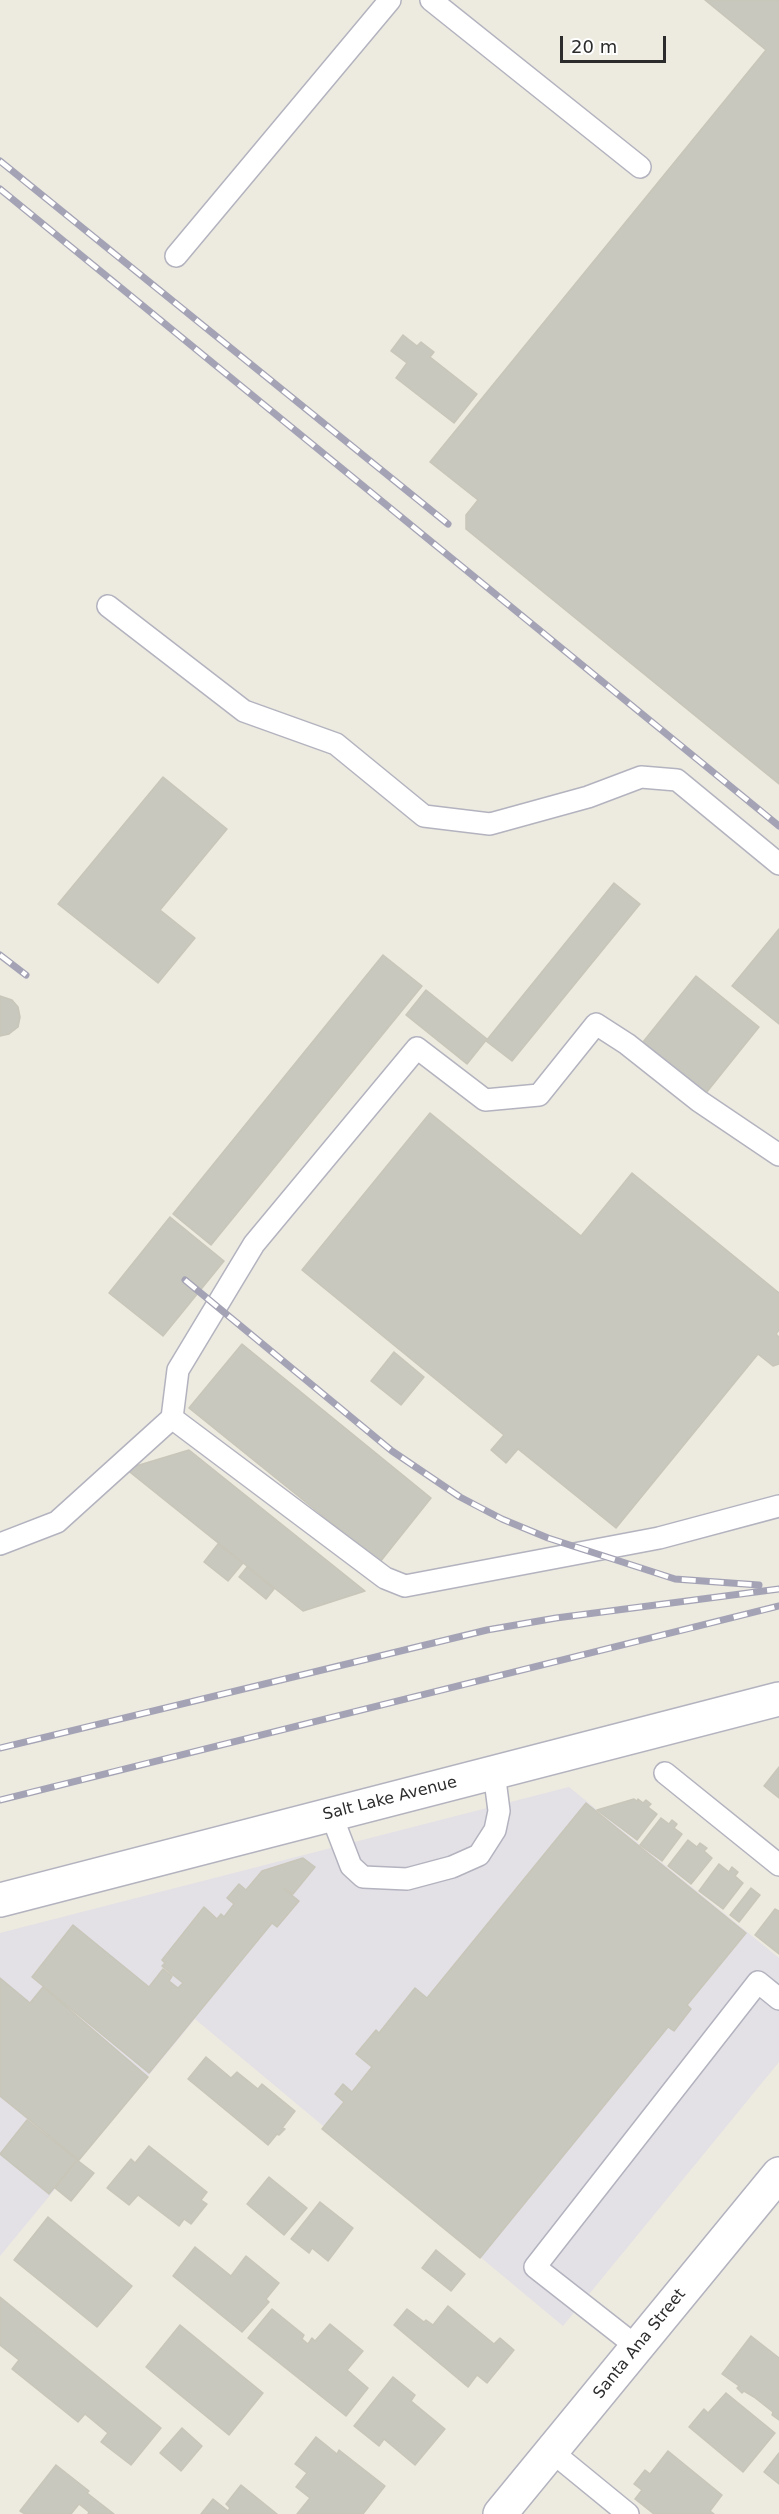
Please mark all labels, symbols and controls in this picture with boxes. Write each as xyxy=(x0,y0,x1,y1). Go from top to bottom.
scale bar xyxy=(563,24,670,62)
text: 20 m xyxy=(571,36,617,57)
street label: Salt Lake Avenue xyxy=(321,1773,459,1825)
street label: Santa Ana Street xyxy=(590,2285,690,2403)

